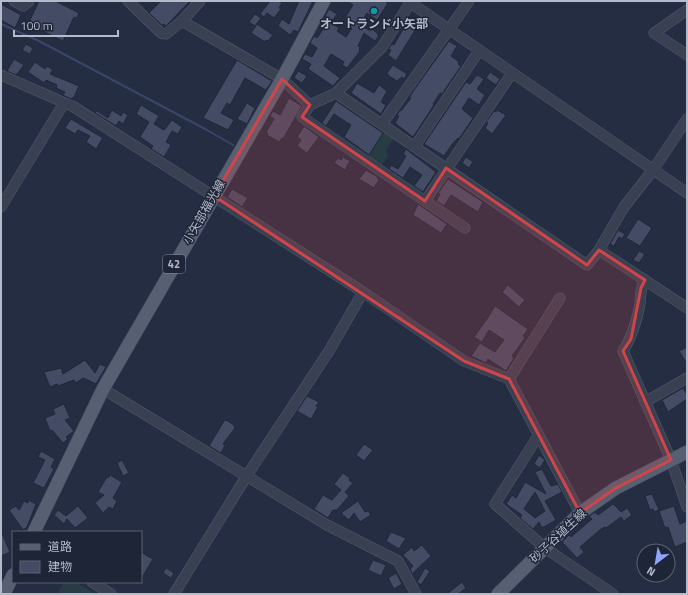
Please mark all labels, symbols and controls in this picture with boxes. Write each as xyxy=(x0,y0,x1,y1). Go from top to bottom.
marker: オートランド小矢部 xyxy=(369,6,379,16)
scale bar xyxy=(14,12,118,38)
place label: オートランド小矢部 xyxy=(320,14,428,33)
text: 100 m xyxy=(20,16,53,35)
street label: 小矢部福光線 xyxy=(177,176,230,248)
road number: 42 xyxy=(163,255,185,273)
street label: 砂子谷埴生線 xyxy=(525,504,590,567)
legend xyxy=(12,531,142,583)
text: 道路 xyxy=(48,537,72,556)
north arrow xyxy=(636,543,676,583)
text: 建物 xyxy=(48,557,72,576)
text: N xyxy=(643,563,658,580)

